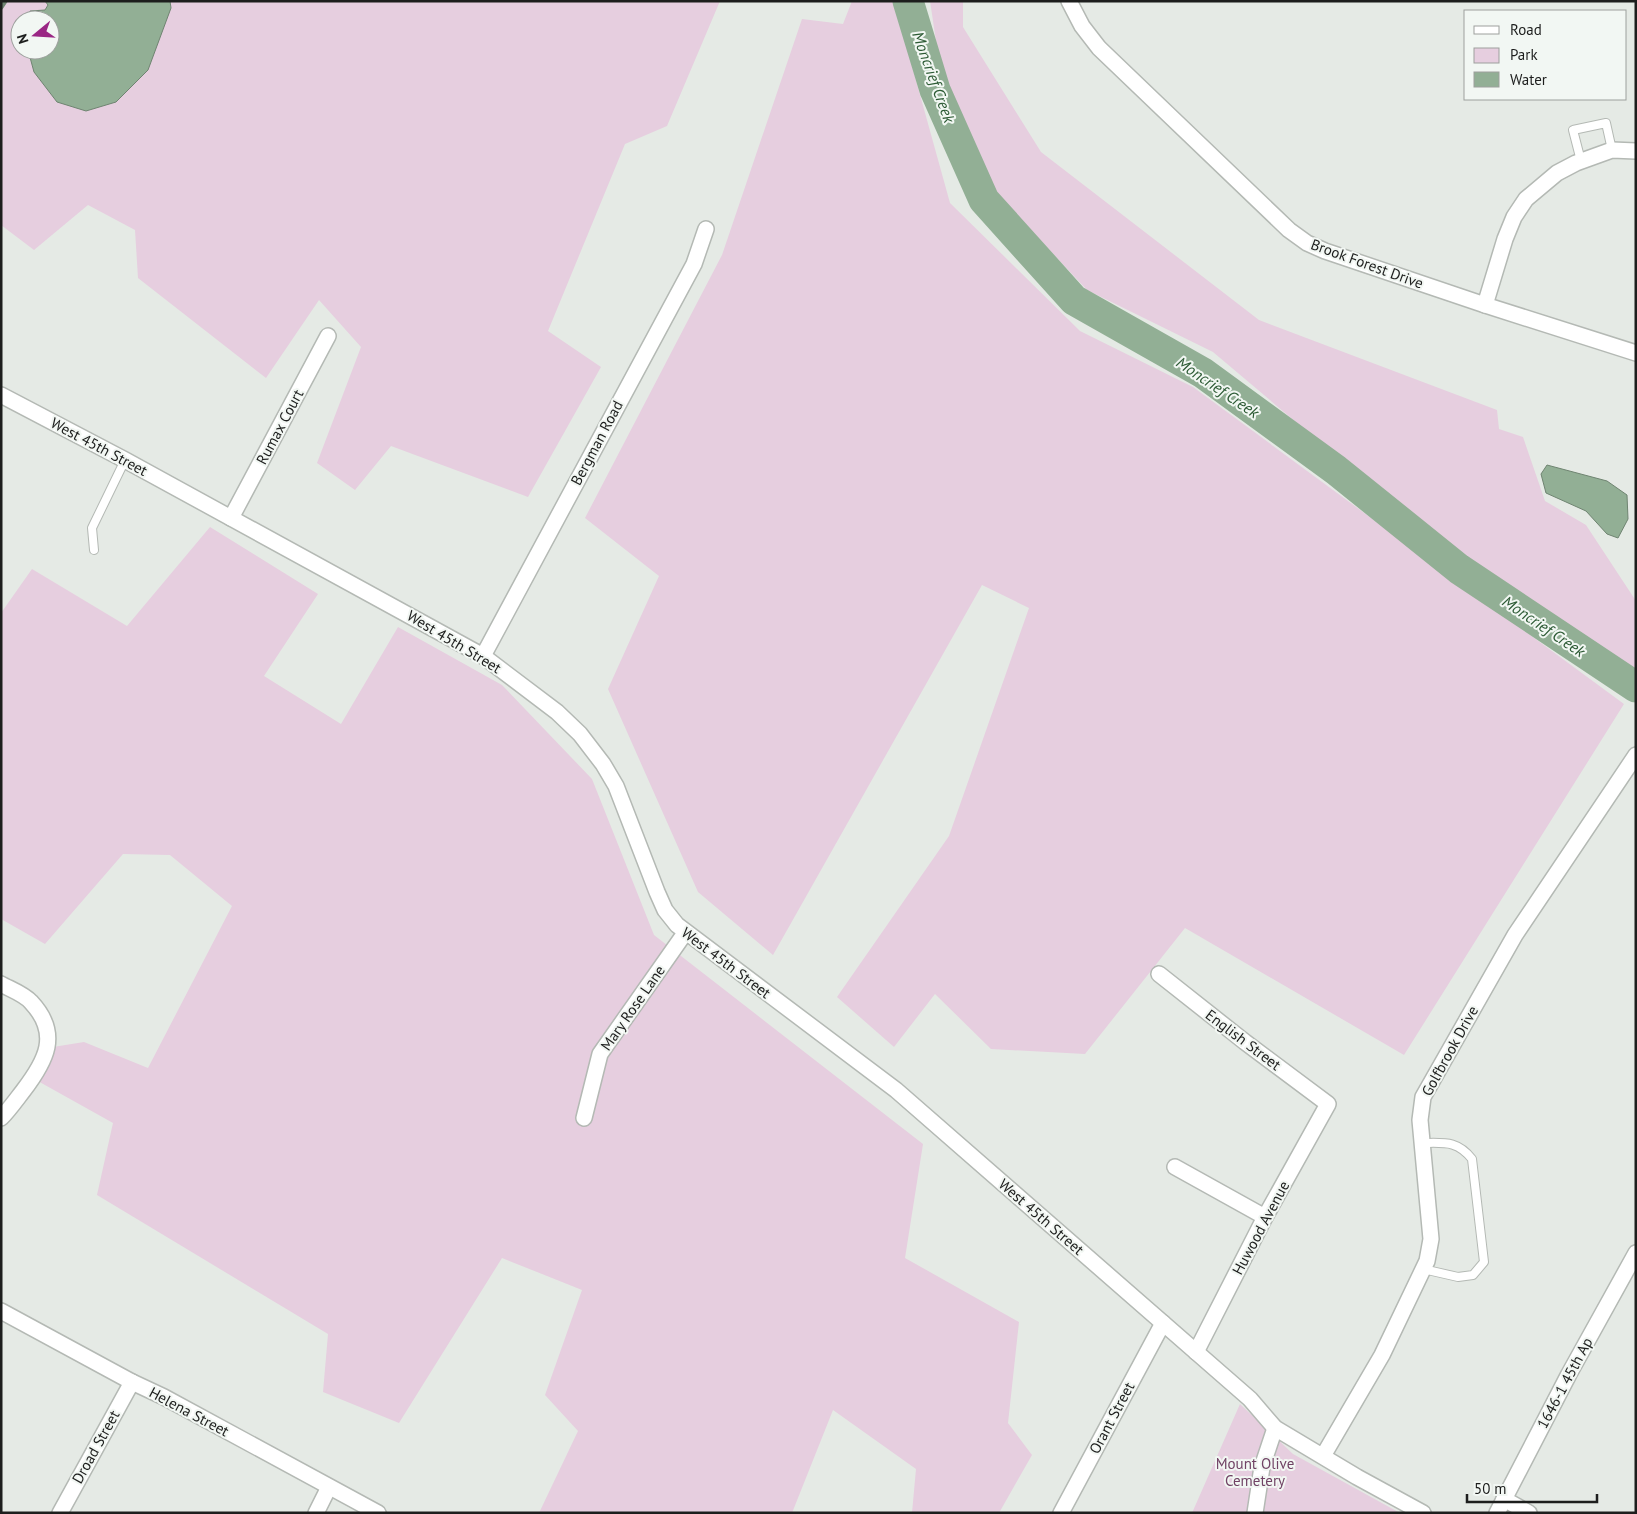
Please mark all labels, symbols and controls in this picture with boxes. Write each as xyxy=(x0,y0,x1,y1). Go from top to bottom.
north arrow xyxy=(10,10,60,60)
legend xyxy=(1464,10,1627,100)
text: Road xyxy=(1510,20,1542,39)
water label: Moncrief Creek xyxy=(908,29,960,126)
text: N xyxy=(13,32,33,46)
text: Park xyxy=(1510,45,1538,64)
text: Water xyxy=(1510,70,1547,89)
street label: Brook Forest Drive xyxy=(1308,234,1426,293)
water label: Moncrief Creek xyxy=(1173,352,1264,423)
street label: Rumax Court xyxy=(252,386,307,468)
street label: Bergman Road xyxy=(566,397,627,488)
street label: West 45th Street xyxy=(48,413,151,480)
water label: Moncrief Creek xyxy=(1499,591,1590,662)
street label: West 45th Street xyxy=(404,606,505,677)
street label: West 45th Street xyxy=(678,923,775,1002)
street label: Mary Rose Lane xyxy=(596,961,669,1054)
street label: Golfbrook Drive xyxy=(1417,1002,1482,1099)
street label: English Street xyxy=(1202,1005,1285,1074)
street label: West 45th Street xyxy=(995,1174,1088,1259)
street label: Huwood Avenue xyxy=(1228,1178,1293,1278)
street label: 1646-1 45th Ap xyxy=(1533,1334,1597,1432)
street label: Orant Street xyxy=(1085,1379,1138,1457)
street label: Helena Street xyxy=(146,1383,232,1441)
street label: Droad Street xyxy=(68,1407,123,1487)
park label: Mount Olive Cemetery xyxy=(1216,1454,1294,1490)
scale bar xyxy=(1467,1472,1597,1504)
text: 50 m xyxy=(1474,1479,1507,1498)

